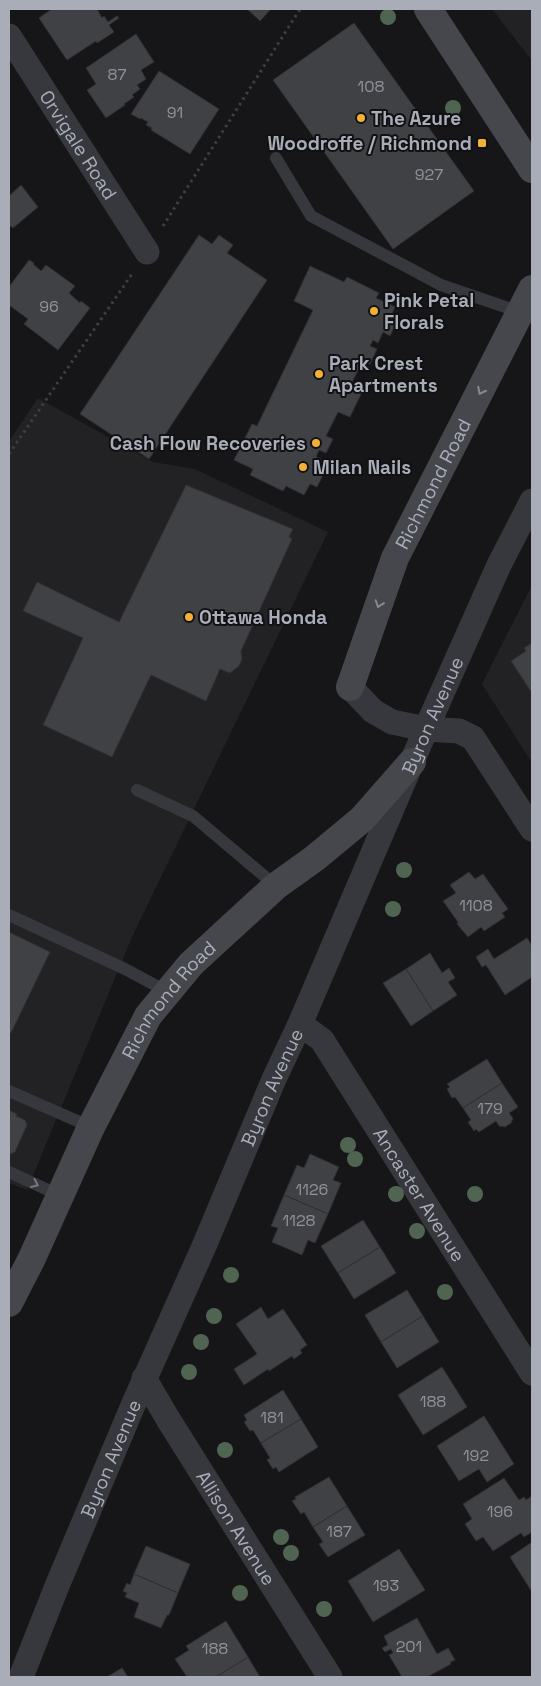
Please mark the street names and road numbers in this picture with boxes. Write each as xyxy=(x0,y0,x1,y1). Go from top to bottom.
street label: Orvigale Road xyxy=(34,85,122,205)
street label: Richmond Road xyxy=(390,414,477,553)
street label: Byron Avenue xyxy=(396,653,470,778)
street label: Richmond Road xyxy=(116,935,221,1063)
street label: Byron Avenue xyxy=(235,1024,309,1150)
street label: Ancaster Avenue xyxy=(367,1123,471,1267)
street label: Byron Avenue xyxy=(75,1396,147,1522)
street label: Allison Avenue xyxy=(190,1466,281,1590)

